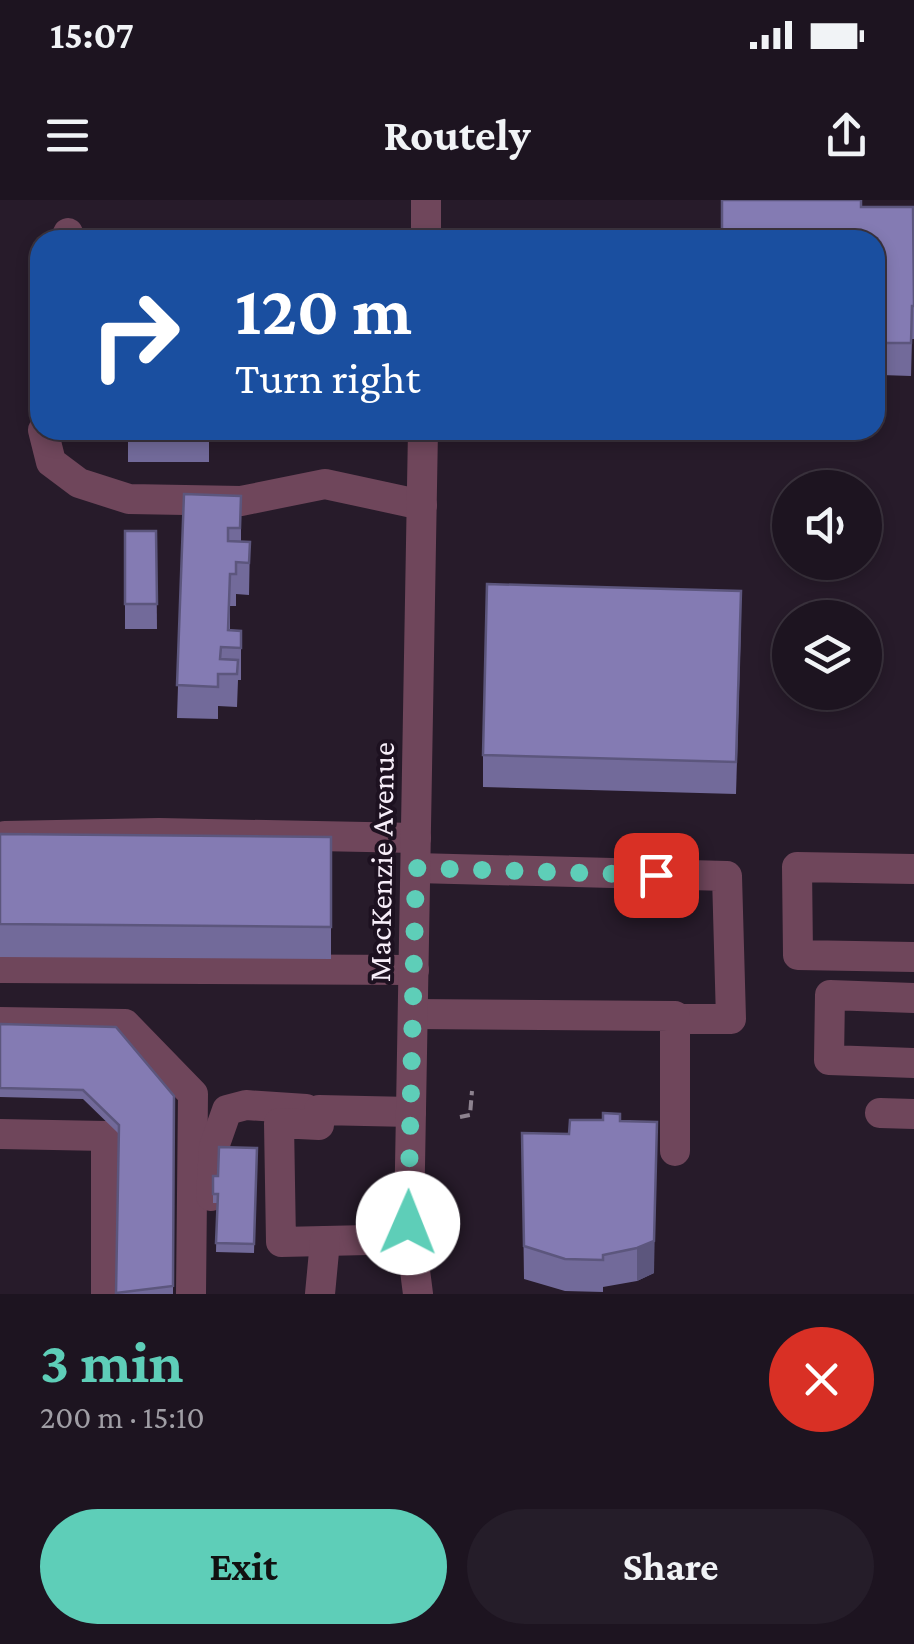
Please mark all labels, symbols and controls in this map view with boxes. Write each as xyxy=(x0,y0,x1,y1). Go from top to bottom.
text: 15:07 xyxy=(50,14,134,56)
icon: menu xyxy=(40,108,95,163)
icon: share xyxy=(819,108,874,163)
text: Routely xyxy=(383,110,531,160)
icon: right xyxy=(70,270,200,400)
text: 120 m xyxy=(235,271,412,349)
text: Turn right xyxy=(235,353,420,403)
map controls xyxy=(772,470,882,710)
button: sound xyxy=(772,470,882,580)
button: layers xyxy=(772,600,882,710)
street label: MacKenzie Avenue xyxy=(361,742,401,982)
pin xyxy=(614,833,699,918)
icon: arrive xyxy=(629,848,684,903)
position arrow xyxy=(356,1171,460,1275)
button: close xyxy=(769,1327,874,1432)
text: 3 min xyxy=(40,1328,184,1395)
text: 200 m · 15:10 xyxy=(40,1399,205,1435)
button: Exit xyxy=(40,1509,447,1624)
button: Share xyxy=(467,1509,874,1624)

